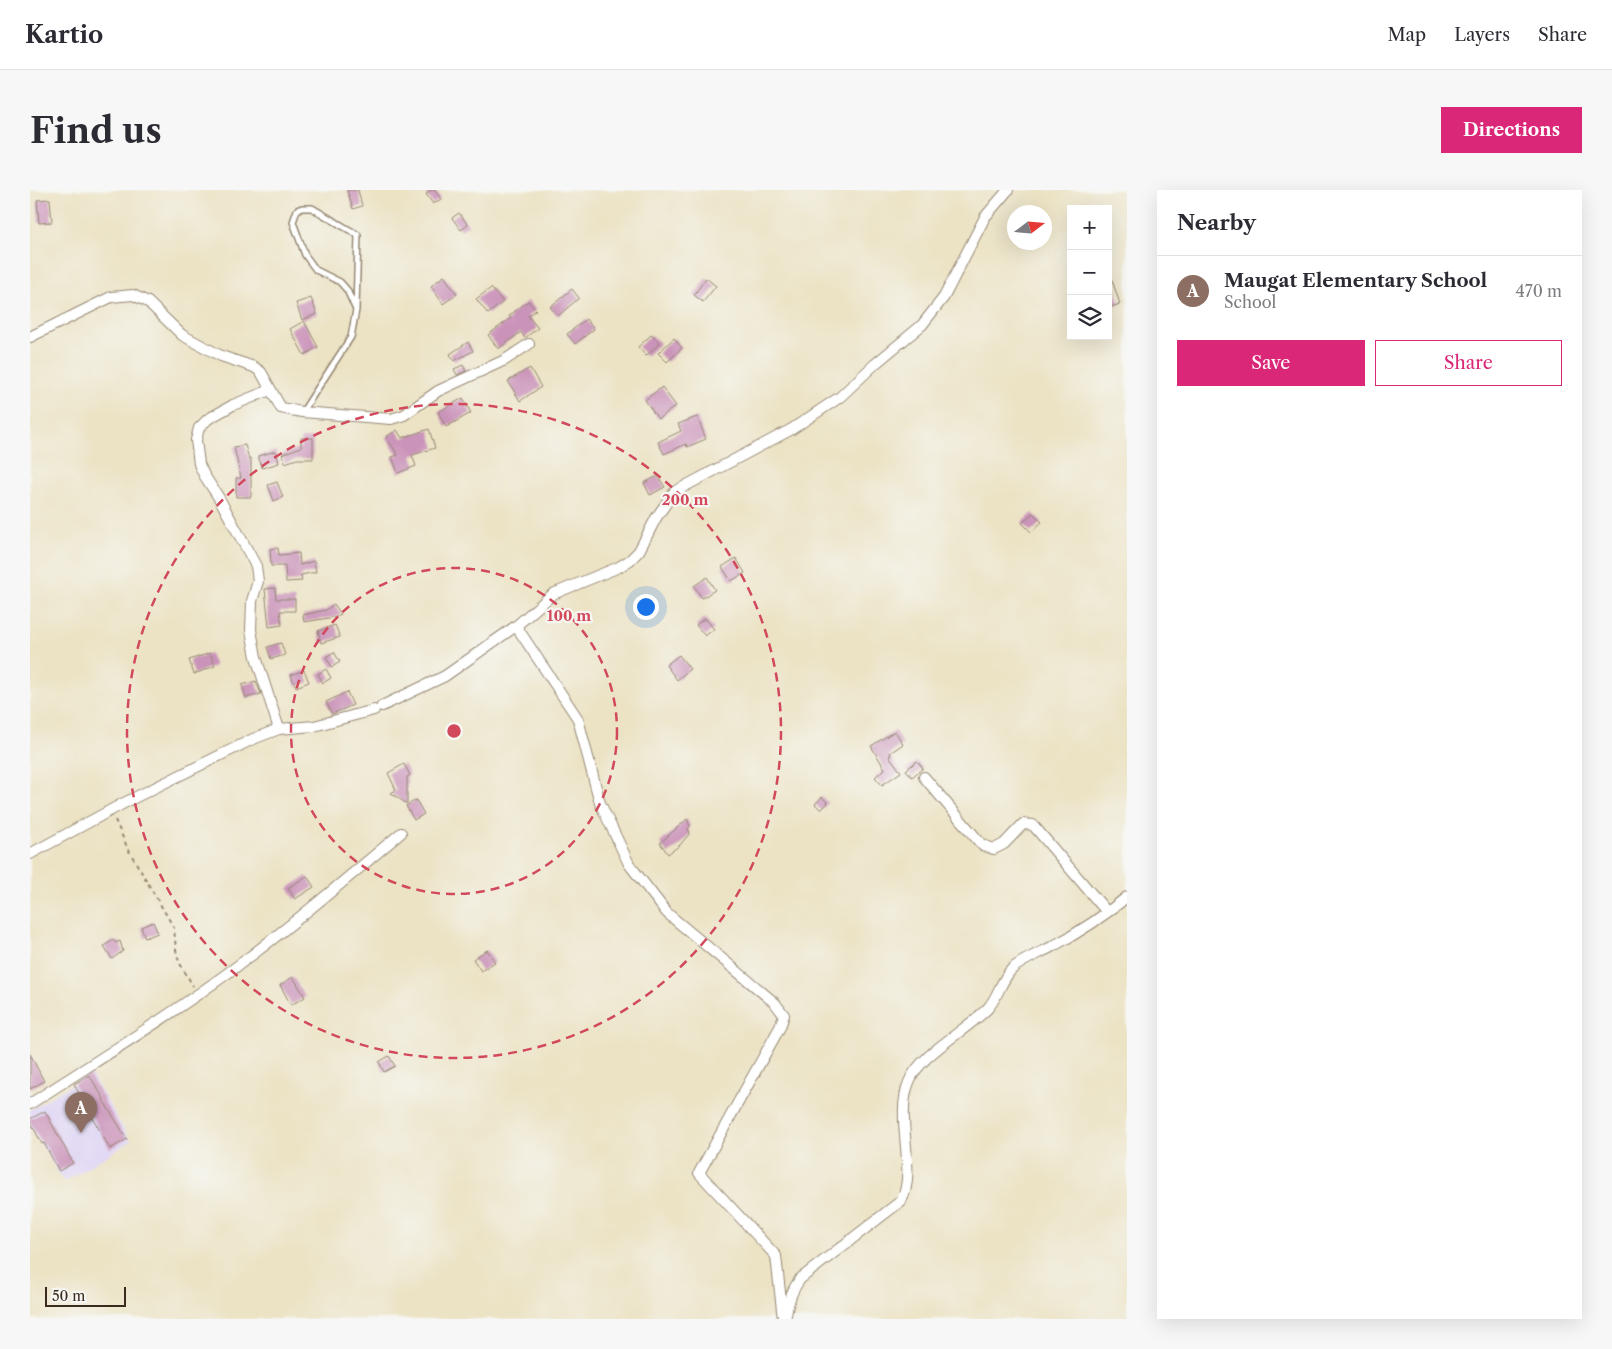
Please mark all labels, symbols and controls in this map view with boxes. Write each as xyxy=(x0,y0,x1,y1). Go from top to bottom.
text: Kartio xyxy=(25,20,103,49)
text: Map xyxy=(1388,24,1426,46)
text: Layers xyxy=(1454,24,1510,46)
text: Share xyxy=(1538,24,1587,46)
button: Directions xyxy=(1441,107,1582,153)
text: Find us xyxy=(30,109,162,152)
north arrow xyxy=(1007,205,1052,250)
map controls xyxy=(1067,205,1112,340)
button: + xyxy=(1067,205,1112,250)
text: Nearby xyxy=(1177,210,1256,235)
button: − xyxy=(1067,250,1112,295)
text: Maugat Elementary School xyxy=(1224,269,1487,292)
text: A xyxy=(1187,281,1199,301)
text: 470 m xyxy=(1516,281,1562,301)
text: School xyxy=(1224,292,1276,312)
button: layers xyxy=(1067,295,1112,340)
button: Save xyxy=(1177,340,1365,386)
button: Share xyxy=(1375,340,1562,386)
text: 200 m xyxy=(662,490,708,509)
your location xyxy=(633,594,659,620)
text: 100 m xyxy=(547,606,591,625)
centre of rings xyxy=(445,722,463,740)
pin: A xyxy=(65,1092,97,1133)
scale bar xyxy=(45,1284,126,1307)
text: 50 m xyxy=(52,1287,85,1305)

